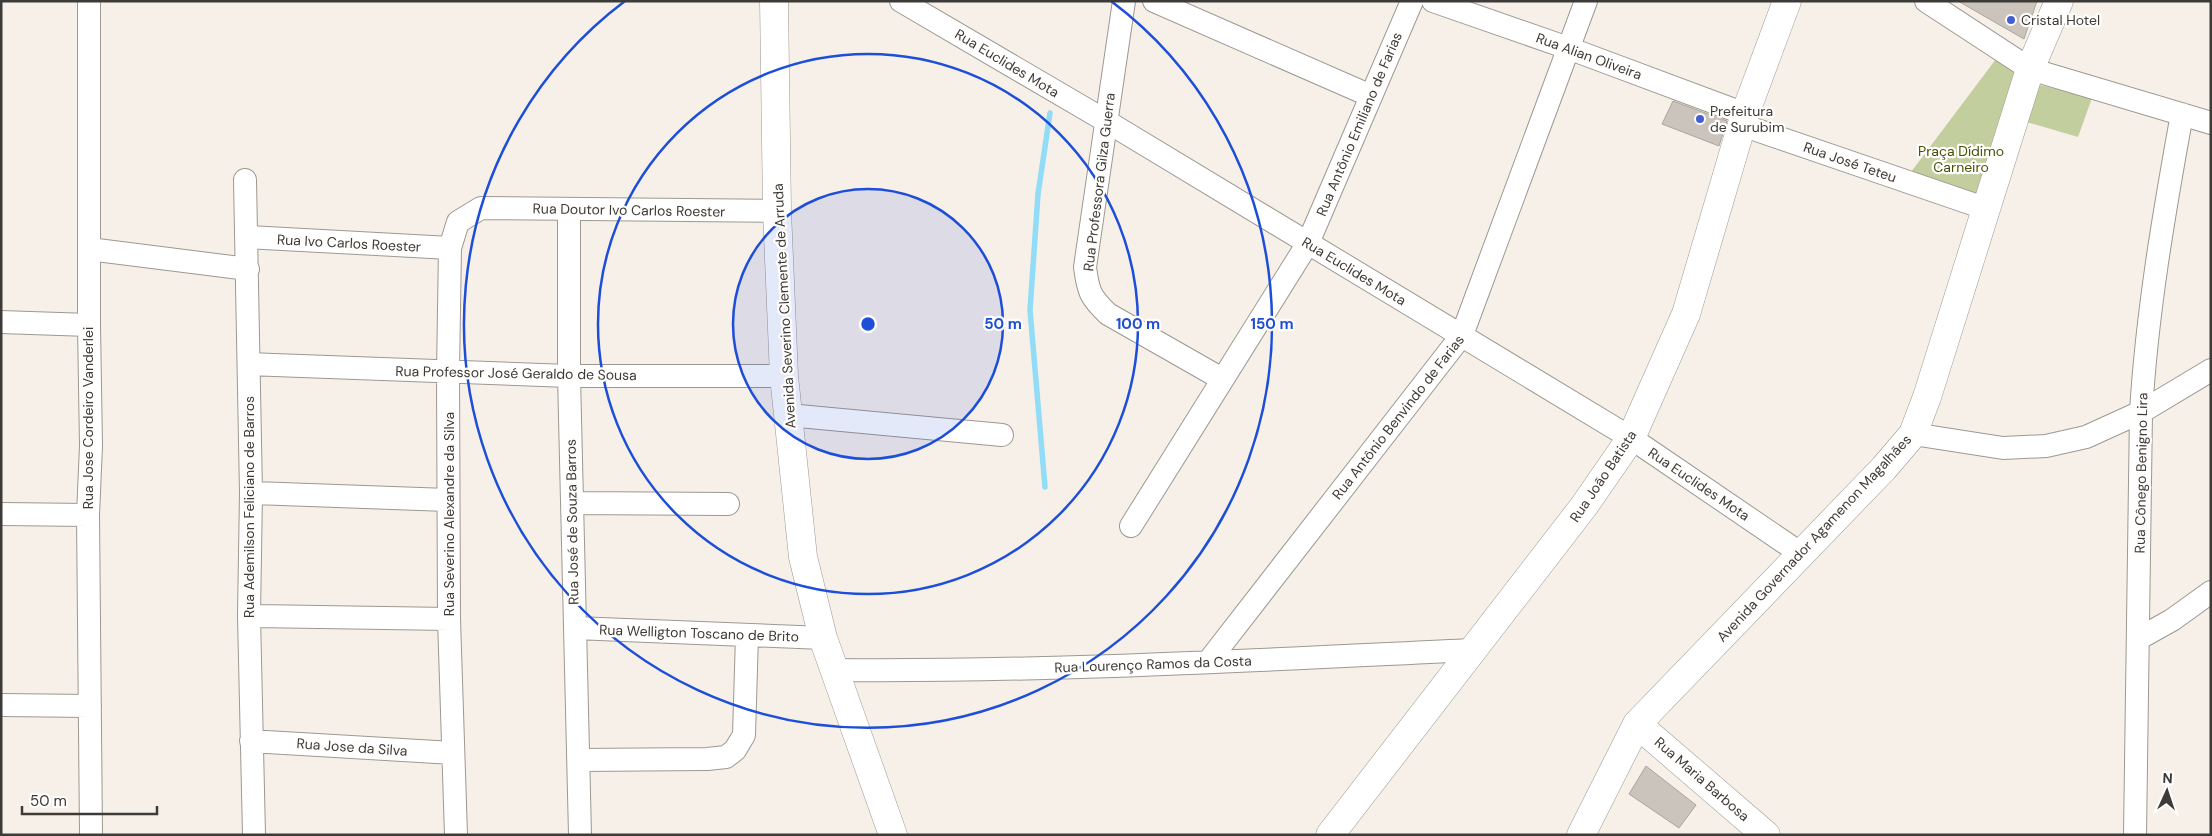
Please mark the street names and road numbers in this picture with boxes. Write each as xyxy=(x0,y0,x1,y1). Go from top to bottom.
street label: Rua Euclides Mota xyxy=(952,25,1062,101)
street label: Rua Antônio Emiliano de Farias xyxy=(1312,29,1406,219)
street label: Rua Alian Oliveira xyxy=(1534,29,1644,83)
street label: Rua Professora Gilza Guerra xyxy=(1079,92,1119,272)
street label: Rua José Teteu xyxy=(1801,138,1899,186)
street label: Avenida Severino Clemente de Arruda xyxy=(769,183,799,429)
street label: Rua Doutor Ivo Carlos Roester xyxy=(532,199,726,221)
street label: Rua Ivo Carlos Roester xyxy=(276,230,422,256)
street label: Rua Euclides Mota xyxy=(1299,233,1409,309)
street label: Rua Jose Cordeiro Vanderlei xyxy=(79,327,97,509)
street label: Rua Antônio Benvindo de Farias xyxy=(1328,331,1468,503)
street label: Rua Professor José Geraldo de Sousa xyxy=(395,362,637,384)
street label: Rua Cônego Benigno Lira xyxy=(2131,392,2151,554)
street label: Rua Ademilson Feliciano de Barros xyxy=(240,396,258,618)
street label: Rua Severino Alexandre da Silva xyxy=(440,412,458,616)
street label: Rua João Batista xyxy=(1566,427,1640,525)
street label: Avenida Governador Agamenon Magalhães xyxy=(1713,430,1915,646)
street label: Rua José de Souza Barros xyxy=(562,439,582,605)
street label: Rua Euclides Mota xyxy=(1645,443,1753,525)
street label: Rua Welligton Toscano de Brito xyxy=(599,621,799,645)
street label: Rua Lourenço Ramos da Costa xyxy=(1054,652,1252,676)
street label: Rua Maria Barbosa xyxy=(1651,733,1753,825)
street label: Rua Jose da Silva xyxy=(296,734,408,760)

